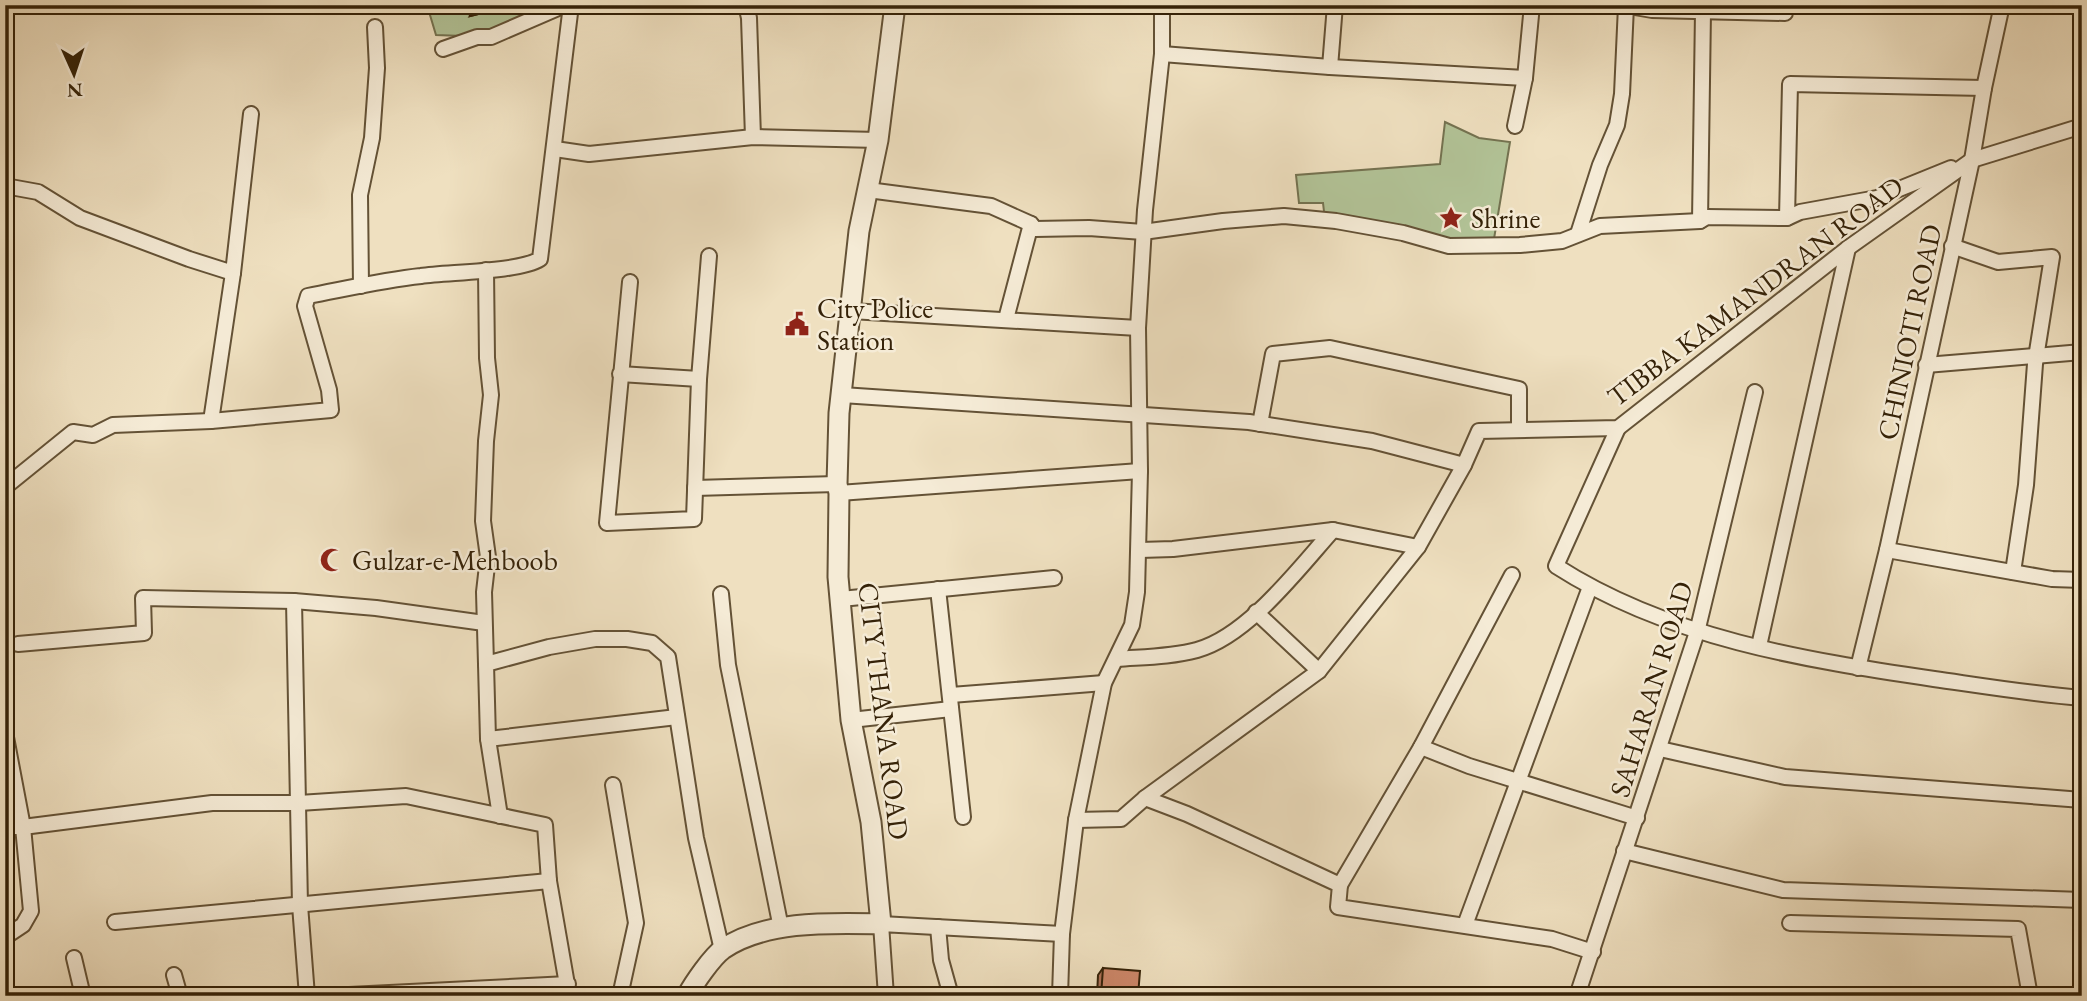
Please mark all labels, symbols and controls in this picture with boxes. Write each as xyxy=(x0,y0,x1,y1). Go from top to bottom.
north arrow xyxy=(38,38,108,108)
text: N xyxy=(66,78,83,103)
street label: TIBBA KAMANDRAN ROAD xyxy=(1600,168,1910,414)
place label: Shrine xyxy=(1471,200,1540,236)
place icon: Shrine xyxy=(1437,204,1465,232)
street label: CHINIOTI ROAD xyxy=(1869,221,1949,443)
place label: City Police Station xyxy=(817,290,933,358)
public building icon: City Police Station xyxy=(783,310,811,338)
place label: Gulzar-e-Mehboob xyxy=(352,542,558,578)
mosque icon: Gulzar-e-Mehboob xyxy=(318,546,346,574)
street label: SAHARAN ROAD xyxy=(1601,577,1701,801)
street label: CITY THANA ROAD xyxy=(850,580,918,842)

